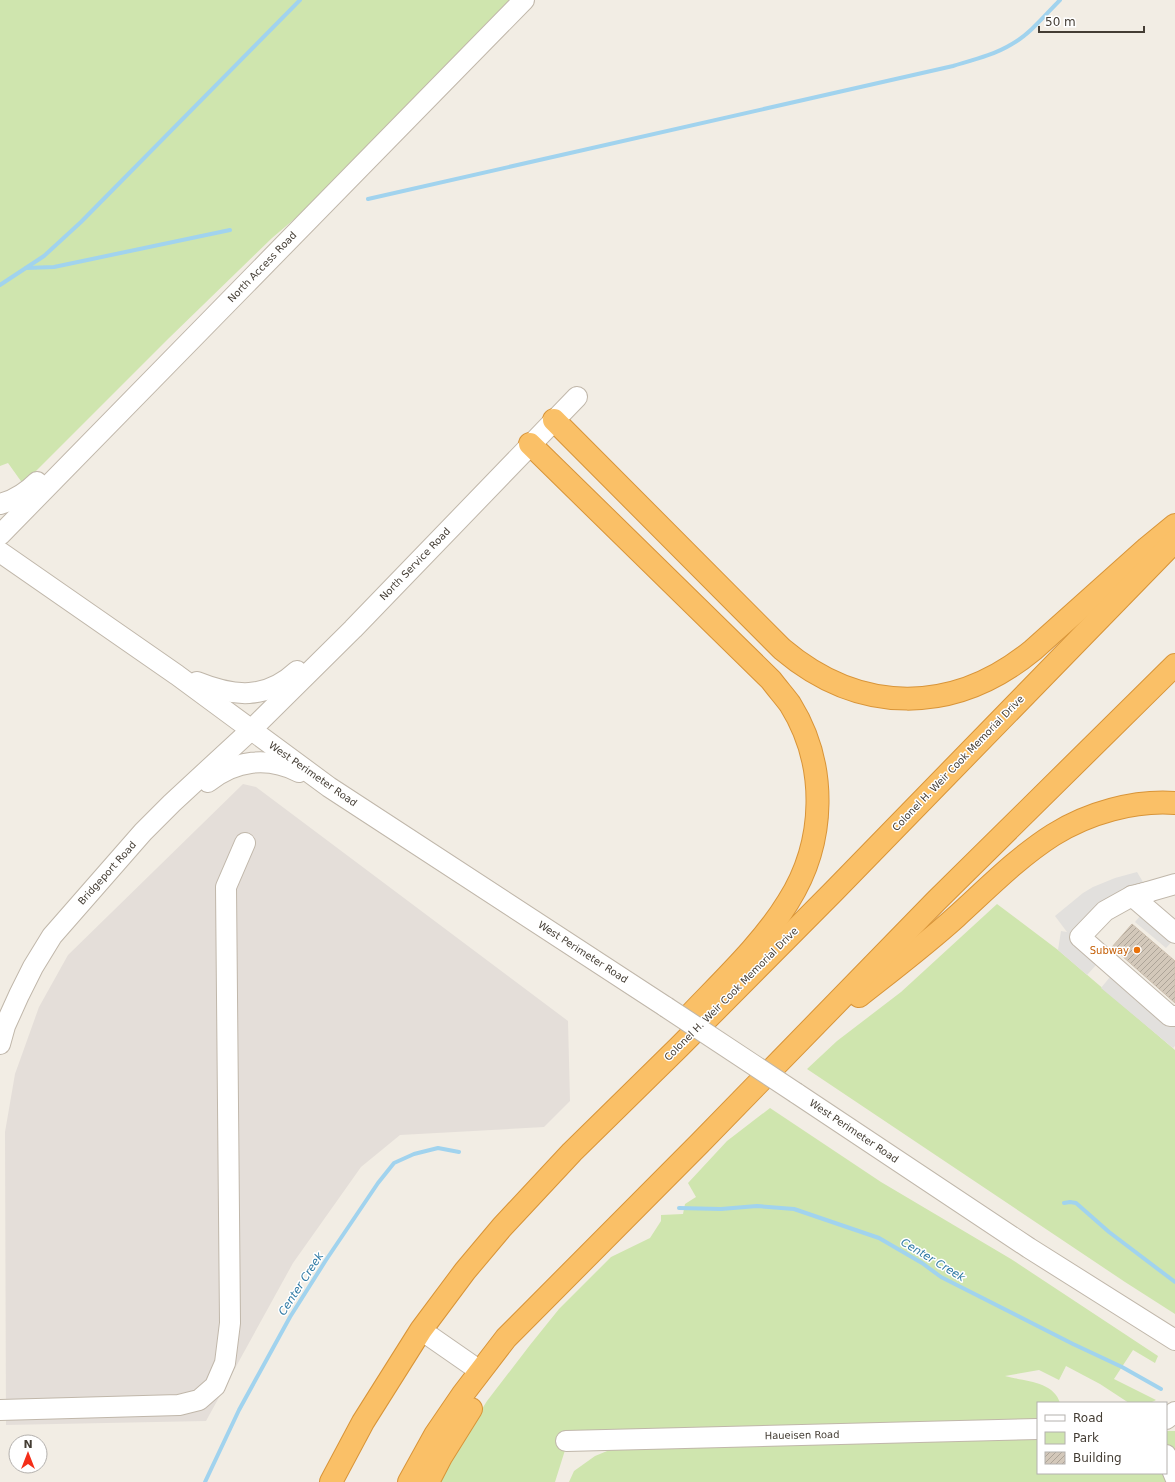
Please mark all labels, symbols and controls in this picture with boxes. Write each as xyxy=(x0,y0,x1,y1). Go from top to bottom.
scale bar xyxy=(1039,8,1144,34)
text: 50 m xyxy=(1045,15,1076,29)
street label: North Access Road xyxy=(226,229,298,305)
street label: North Service Road xyxy=(378,526,452,602)
street label: Colonel H. Weir Cook Memorial Drive xyxy=(890,693,1026,833)
street label: West Perimeter Road xyxy=(267,739,359,809)
street label: Bridgeport Road xyxy=(76,839,138,907)
street label: West Perimeter Road xyxy=(536,919,630,985)
street label: Colonel H. Weir Cook Memorial Drive xyxy=(662,925,800,1063)
place label: Subway xyxy=(1090,945,1129,956)
marker: Subway xyxy=(1132,945,1142,955)
street label: West Perimeter Road xyxy=(807,1097,901,1165)
water label: Center Creek xyxy=(899,1236,968,1285)
water label: Center Creek xyxy=(276,1249,327,1318)
legend xyxy=(1037,1402,1167,1474)
text: Road xyxy=(1073,1411,1103,1425)
street label: Haueisen Road xyxy=(764,1429,840,1441)
text: Park xyxy=(1073,1431,1099,1445)
north arrow xyxy=(8,1434,48,1474)
text: N xyxy=(23,1438,33,1451)
text: Building xyxy=(1073,1451,1122,1465)

